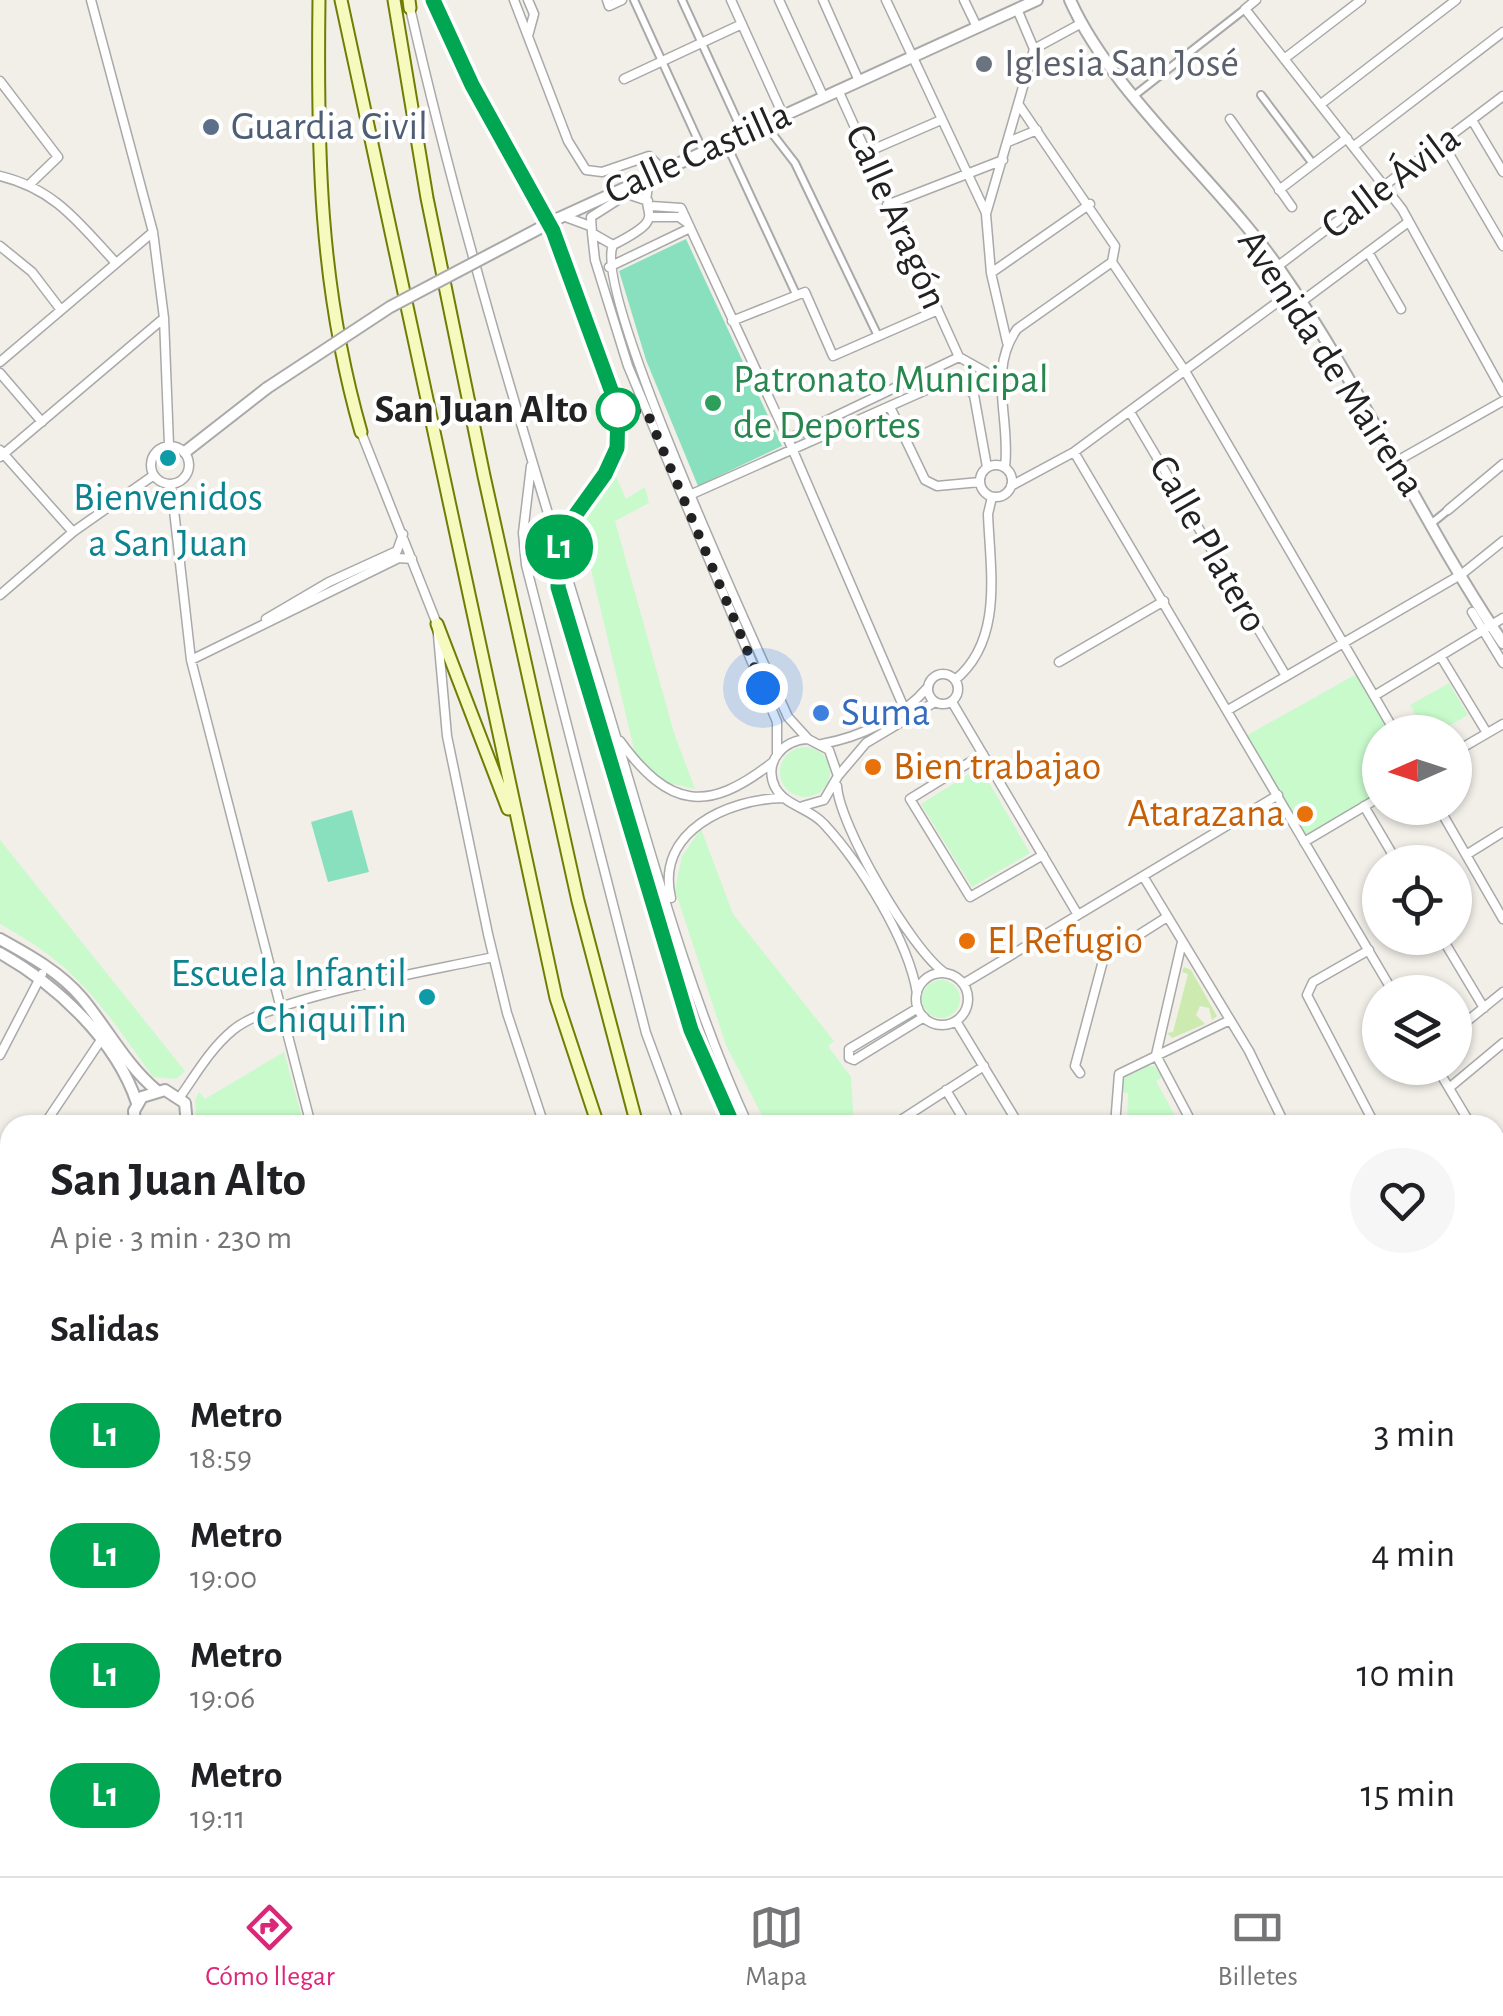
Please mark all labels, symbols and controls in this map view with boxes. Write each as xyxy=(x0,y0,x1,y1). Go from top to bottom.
place label: Iglesia San José xyxy=(1004,44,1239,84)
marker: Iglesia San José xyxy=(973,53,995,75)
street label: Calle Castilla xyxy=(599,94,797,212)
place label: Guardia Civil xyxy=(231,107,428,147)
street label: Calle Ávila xyxy=(1312,114,1467,247)
marker: Guardia Civil xyxy=(200,116,222,138)
street label: Calle Aragón xyxy=(838,119,954,315)
street label: Avenida de Mairena xyxy=(1230,223,1432,503)
place label: Patronato Municipal de Deportes xyxy=(733,360,1049,446)
marker: San Juan Alto xyxy=(597,389,639,431)
place label: San Juan Alto xyxy=(375,390,588,430)
marker: Patronato Municipal de Deportes xyxy=(702,392,724,414)
marker: Bienvenidos a San Juan xyxy=(157,447,179,469)
street label: Calle Platero xyxy=(1142,449,1274,639)
place label: Bienvenidos a San Juan xyxy=(73,478,263,564)
line badge: L1 xyxy=(514,514,604,580)
text: L1 xyxy=(545,530,573,565)
your location xyxy=(738,663,788,713)
place label: Suma xyxy=(841,693,930,733)
marker: Suma xyxy=(810,702,832,724)
north arrow xyxy=(1362,715,1472,825)
map controls xyxy=(1362,715,1472,1085)
place label: Bien trabajao xyxy=(893,747,1101,787)
marker: Bien trabajao xyxy=(862,756,884,778)
place label: Atarazana xyxy=(1127,794,1285,834)
marker: Atarazana xyxy=(1294,803,1316,825)
button: locate xyxy=(1362,845,1472,955)
place label: El Refugio xyxy=(987,921,1143,961)
marker: El Refugio xyxy=(956,930,978,952)
place label: Escuela Infantil ChiquiTin xyxy=(170,954,407,1040)
button: layers xyxy=(1362,975,1472,1085)
marker: Escuela Infantil ChiquiTin xyxy=(416,986,438,1008)
button: heart xyxy=(1350,1148,1455,1253)
text: San Juan Alto xyxy=(50,1157,306,1205)
text: A pie · 3 min · 230 m xyxy=(50,1222,292,1254)
text: Salidas xyxy=(50,1311,159,1349)
text: Metro xyxy=(190,1397,282,1435)
text: 3 min xyxy=(1374,1416,1455,1454)
text: L1 xyxy=(91,1418,119,1453)
text: 18:59 xyxy=(190,1442,252,1474)
text: Metro xyxy=(190,1517,282,1555)
text: 4 min xyxy=(1371,1536,1455,1574)
text: L1 xyxy=(91,1538,119,1573)
text: 19:00 xyxy=(190,1562,257,1594)
text: Metro xyxy=(190,1637,282,1675)
text: 10 min xyxy=(1356,1656,1455,1694)
text: L1 xyxy=(91,1658,119,1693)
text: 19:06 xyxy=(190,1682,255,1714)
text: Metro xyxy=(190,1757,282,1795)
text: 15 min xyxy=(1361,1776,1455,1814)
text: L1 xyxy=(91,1778,119,1813)
text: 19:11 xyxy=(190,1802,245,1834)
tab: Cómo llegar xyxy=(205,1900,335,1994)
tab: Mapa xyxy=(745,1900,807,1994)
tab: Billetes xyxy=(1217,1900,1298,1994)

